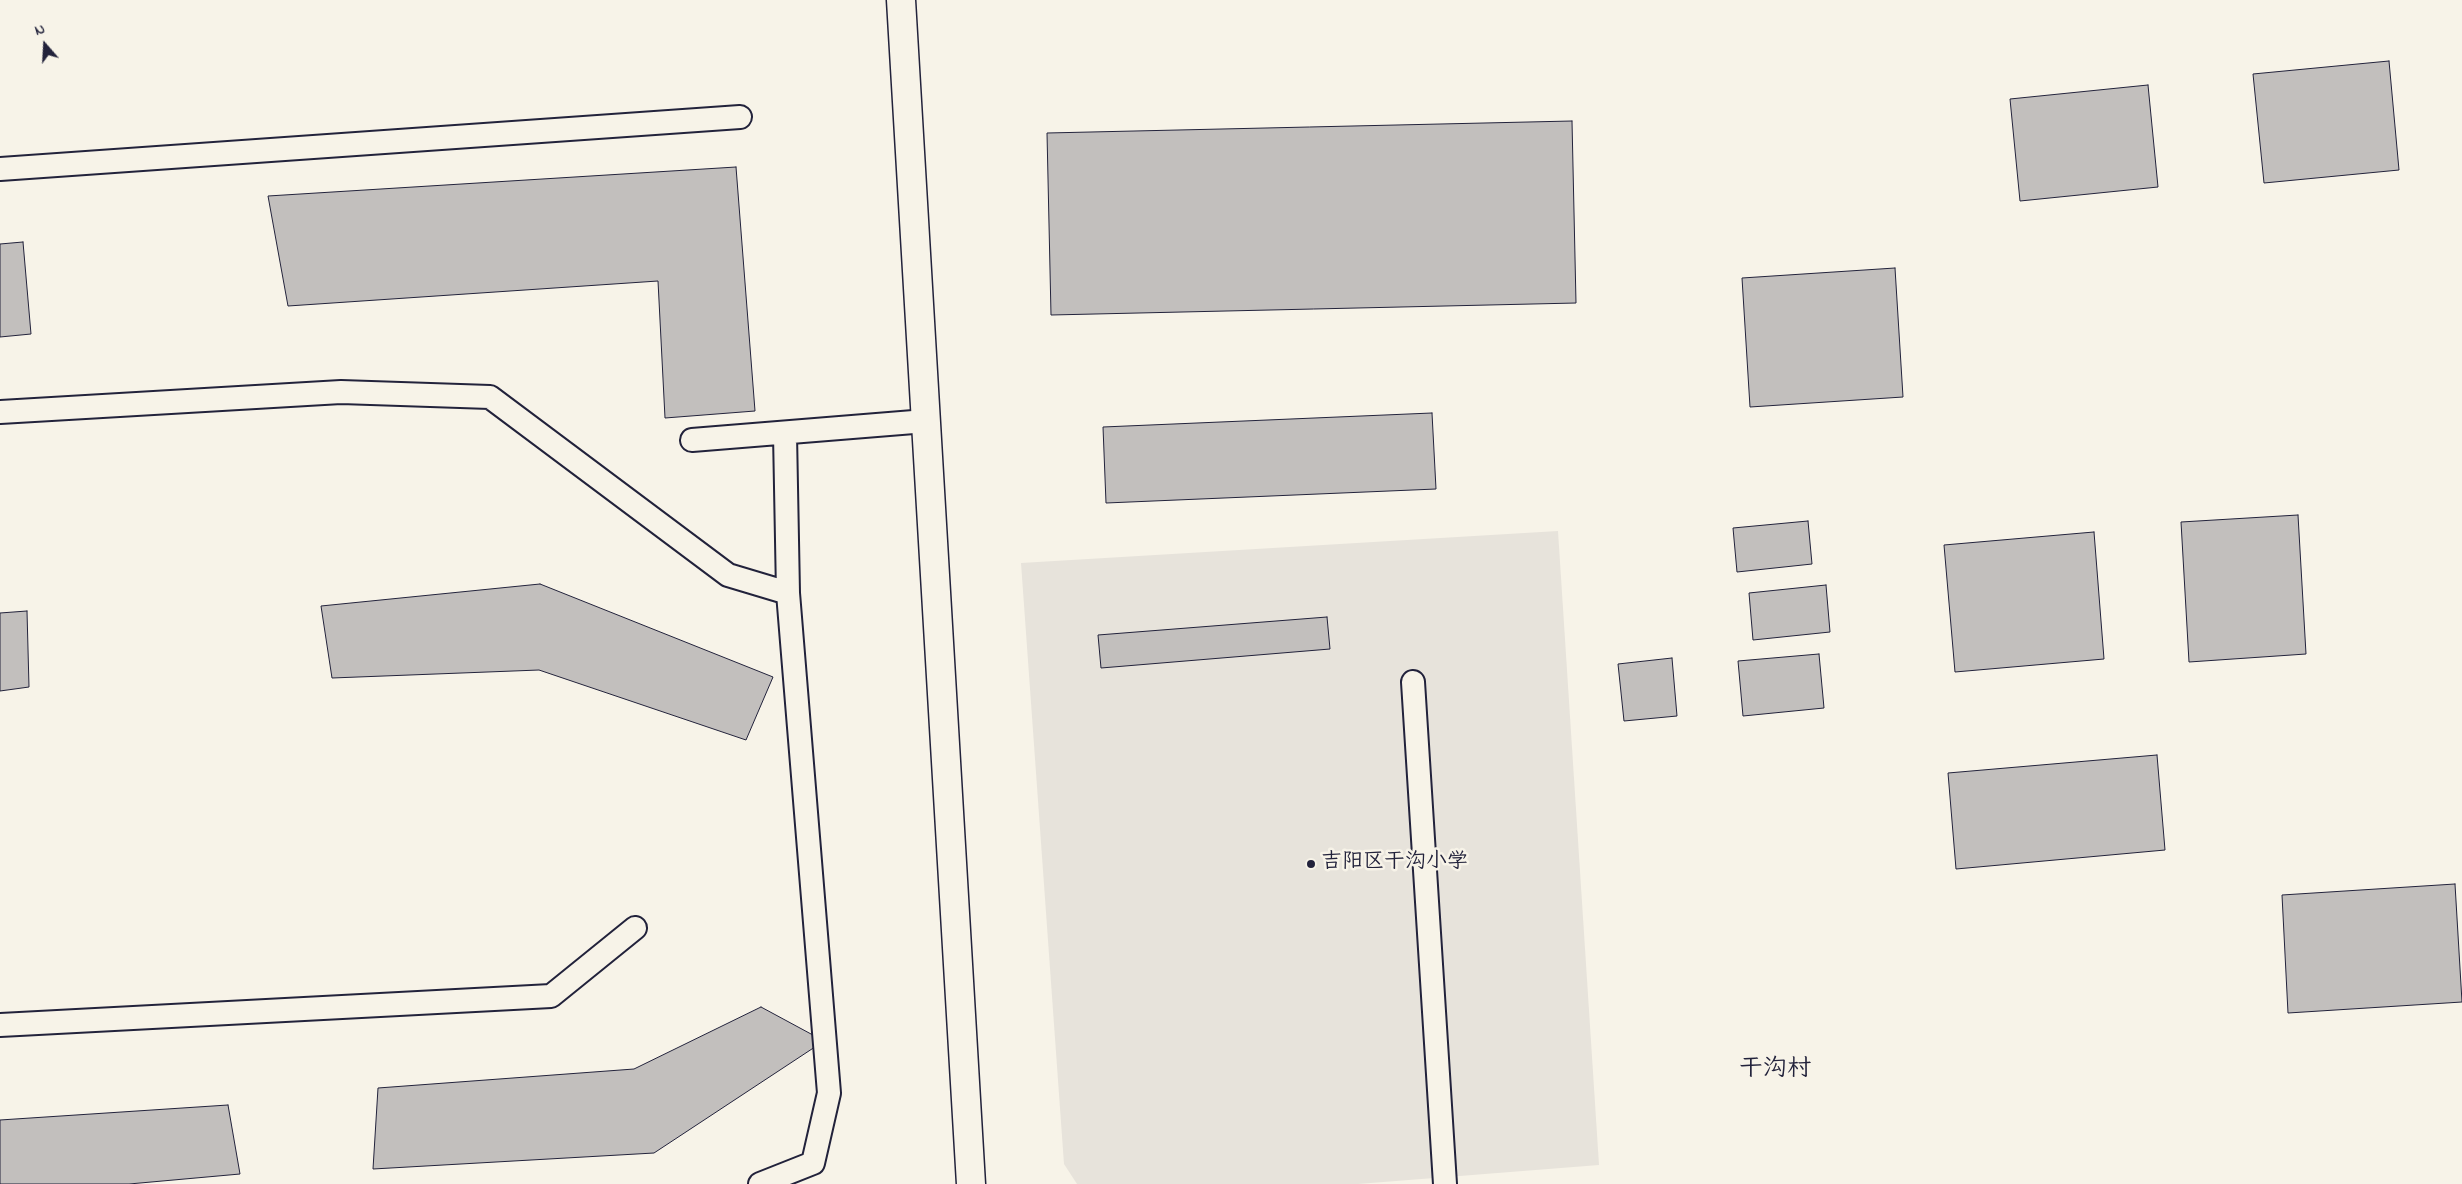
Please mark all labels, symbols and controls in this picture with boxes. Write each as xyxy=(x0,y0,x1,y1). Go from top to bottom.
text: N xyxy=(32,19,48,42)
north arrow xyxy=(20,20,70,70)
place label: 吉阳区干沟小学 xyxy=(1321,851,1468,877)
marker: 吉阳区干沟小学 xyxy=(1305,858,1317,870)
district label: 干沟村 xyxy=(1739,1057,1811,1085)

